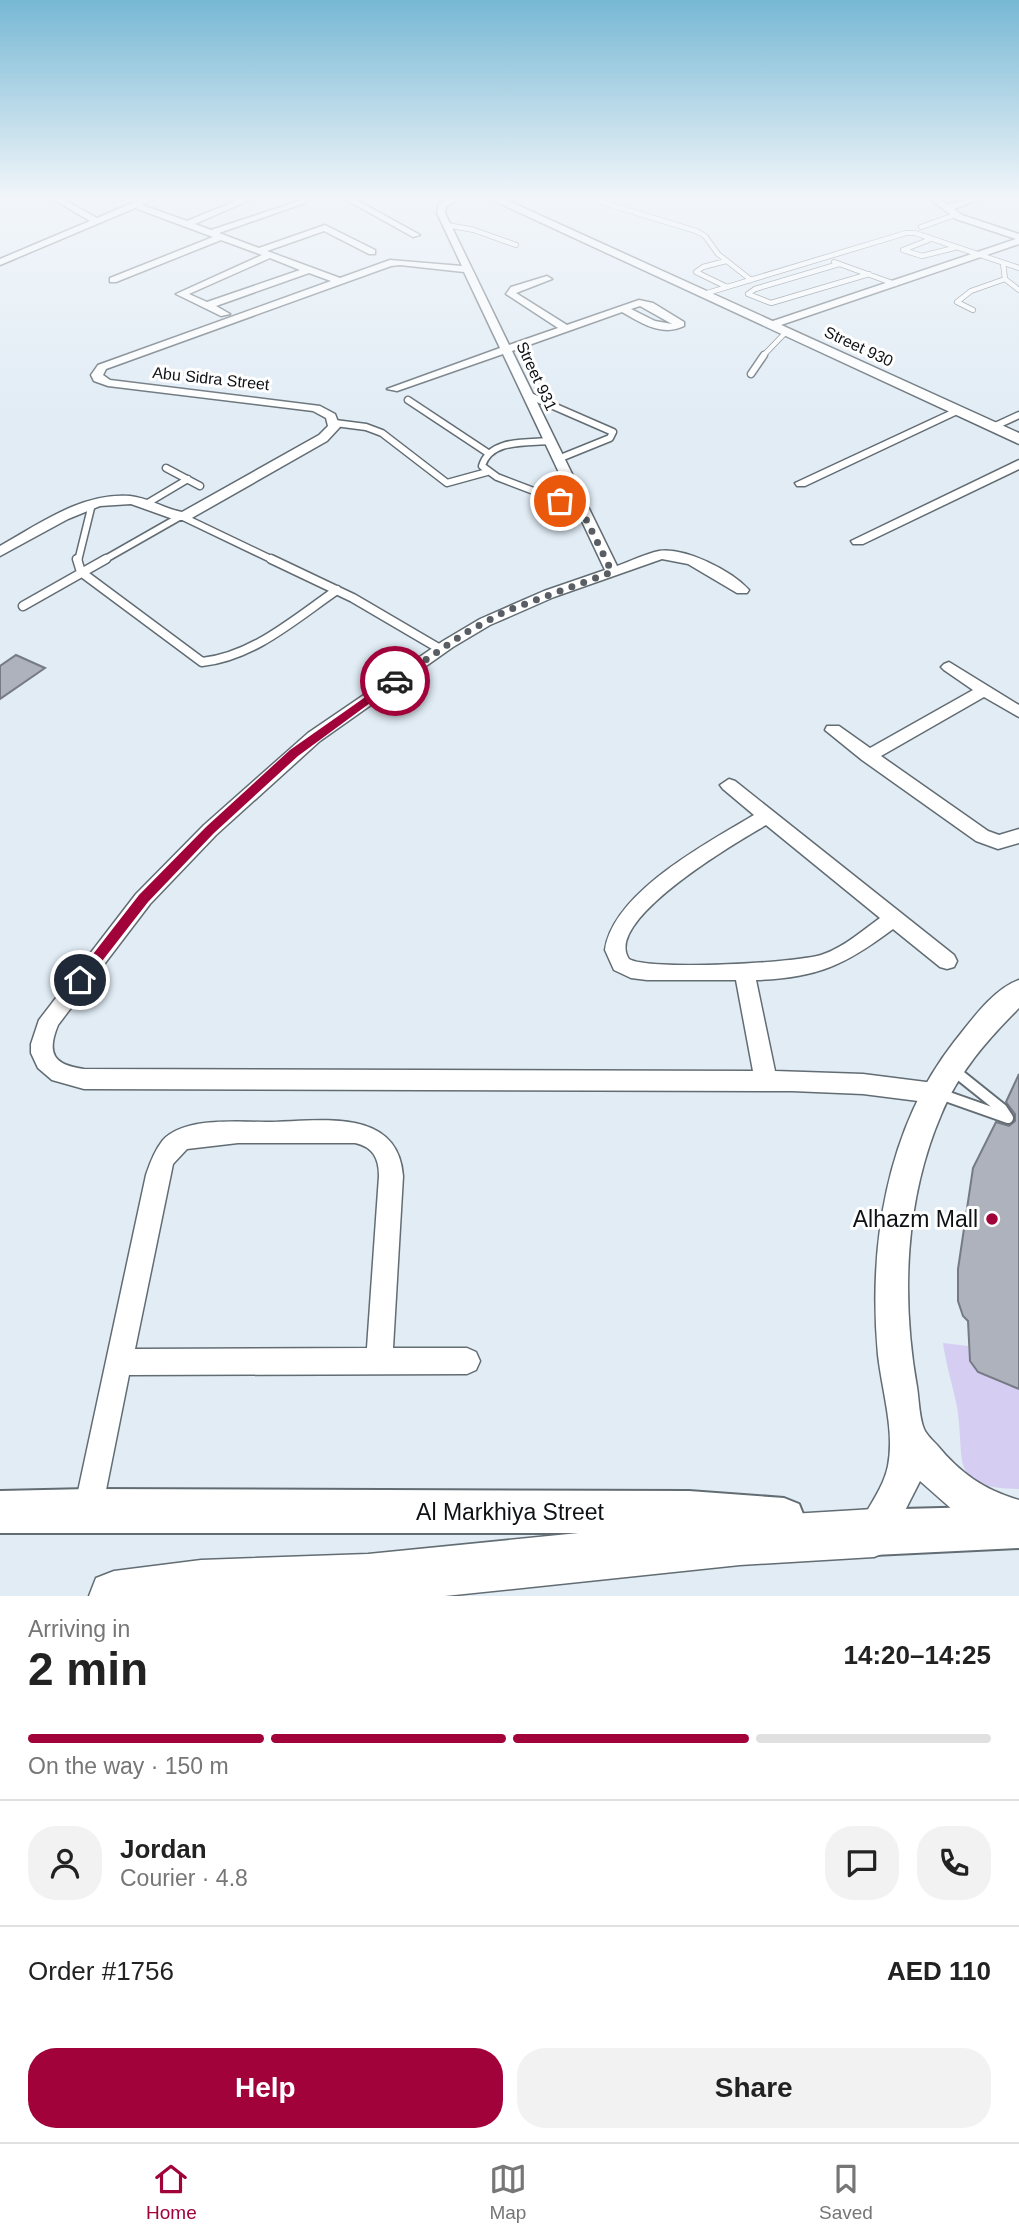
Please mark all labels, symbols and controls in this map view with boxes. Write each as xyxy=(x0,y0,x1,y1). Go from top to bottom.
street label: Street 930 xyxy=(822,323,896,370)
street label: Street 931 xyxy=(513,339,560,413)
street label: Abu Sidra Street xyxy=(152,364,271,393)
pin xyxy=(530,471,590,531)
icon: bag xyxy=(541,482,579,520)
courier xyxy=(360,646,430,716)
icon: car xyxy=(376,662,414,700)
pin xyxy=(50,950,110,1010)
icon: home xyxy=(61,961,99,999)
place label: Alhazm Mall xyxy=(853,1206,978,1232)
marker: Alhazm Mall xyxy=(984,1211,1000,1227)
street label: Al Markhiya Street xyxy=(416,1499,605,1525)
text: Arriving in xyxy=(28,1616,130,1642)
text: 14:20–14:25 xyxy=(844,1640,991,1670)
text: 2 min xyxy=(28,1643,148,1695)
text: On the way · 150 m xyxy=(28,1753,229,1779)
button: person xyxy=(28,1826,102,1900)
button: chat xyxy=(825,1826,899,1900)
button: phone xyxy=(917,1826,991,1900)
text: Jordan xyxy=(120,1834,207,1864)
text: Courier · 4.8 xyxy=(120,1865,248,1891)
text: Order #1756 xyxy=(28,1956,174,1986)
text: AED 110 xyxy=(887,1956,991,1986)
button: Help xyxy=(28,2048,503,2128)
button: Share xyxy=(517,2048,991,2128)
tab: Home xyxy=(146,2160,197,2224)
tab: Map xyxy=(489,2160,527,2224)
tab: Saved xyxy=(819,2160,873,2224)

